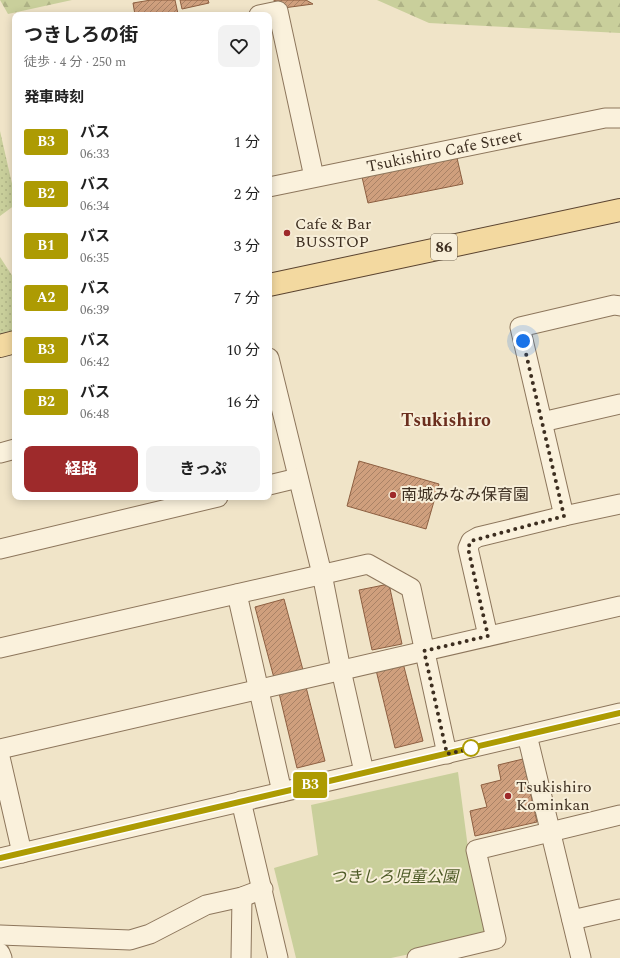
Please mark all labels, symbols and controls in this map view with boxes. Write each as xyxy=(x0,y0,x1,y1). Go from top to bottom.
text: つきしろの街 xyxy=(24,21,138,50)
button: heart xyxy=(218,25,260,67)
text: 徒歩 · 4 分 · 250 m xyxy=(24,52,126,72)
text: 発車時刻 xyxy=(24,86,84,109)
text: バス xyxy=(80,121,110,144)
street label: Tsukishiro Cafe Street xyxy=(364,123,525,179)
text: B3 xyxy=(37,131,55,152)
text: 1 分 xyxy=(234,131,260,154)
text: 06:33 xyxy=(80,144,109,164)
text: バス xyxy=(80,173,110,196)
text: B2 xyxy=(37,183,55,204)
text: 2 分 xyxy=(234,183,260,206)
text: 06:34 xyxy=(80,196,109,216)
place label: Cafe & Bar BUSSTOP xyxy=(295,212,371,254)
text: バス xyxy=(80,225,110,248)
marker: Cafe & Bar BUSSTOP xyxy=(282,228,292,238)
road number: 86 xyxy=(431,234,457,260)
text: B1 xyxy=(37,235,55,256)
text: 3 分 xyxy=(234,235,260,258)
text: 06:35 xyxy=(80,248,109,268)
text: バス xyxy=(80,277,110,300)
text: A2 xyxy=(37,287,55,308)
text: 7 分 xyxy=(234,287,260,310)
text: 06:39 xyxy=(80,300,109,320)
text: バス xyxy=(80,329,110,352)
your location xyxy=(513,331,533,351)
text: B3 xyxy=(37,339,55,360)
text: 10 分 xyxy=(226,339,260,362)
text: 06:42 xyxy=(80,352,109,372)
text: バス xyxy=(80,381,110,404)
text: B2 xyxy=(37,391,55,412)
text: 16 分 xyxy=(226,391,260,414)
text: 06:48 xyxy=(80,404,109,424)
district label: Tsukishiro xyxy=(401,407,491,434)
button: 経路 xyxy=(24,446,138,492)
button: きっぷ xyxy=(146,446,260,492)
place label: 南城みなみ保育園 xyxy=(401,483,529,507)
marker: 南城みなみ保育園 xyxy=(388,490,398,500)
unlabelled marker xyxy=(462,739,480,757)
line badge: B3 xyxy=(292,772,328,798)
text: B3 xyxy=(301,774,319,795)
place label: Tsukishiro Kominkan xyxy=(516,775,592,817)
marker: Tsukishiro Kominkan xyxy=(503,791,513,801)
park label: つきしろ児童公園 xyxy=(330,865,460,889)

